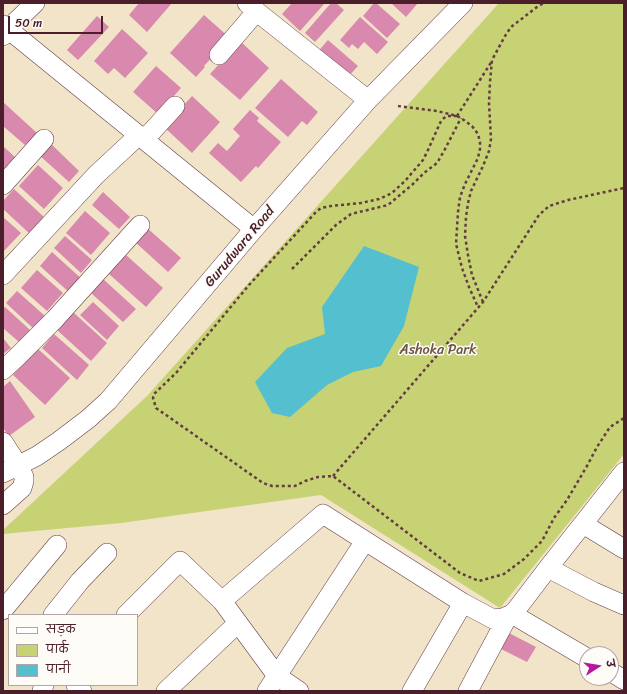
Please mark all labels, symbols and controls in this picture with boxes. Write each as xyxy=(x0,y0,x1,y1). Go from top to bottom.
scale bar xyxy=(10,8,105,34)
text: 50 m xyxy=(15,12,42,34)
street label: Gurudwara Road xyxy=(201,203,279,291)
park label: Ashoka Park xyxy=(400,342,476,358)
legend xyxy=(8,614,138,686)
text: सड़क xyxy=(46,618,76,640)
text: पार्क xyxy=(46,638,69,660)
north arrow xyxy=(579,646,619,686)
text: पानी xyxy=(46,658,71,680)
text: उ xyxy=(600,658,620,669)

